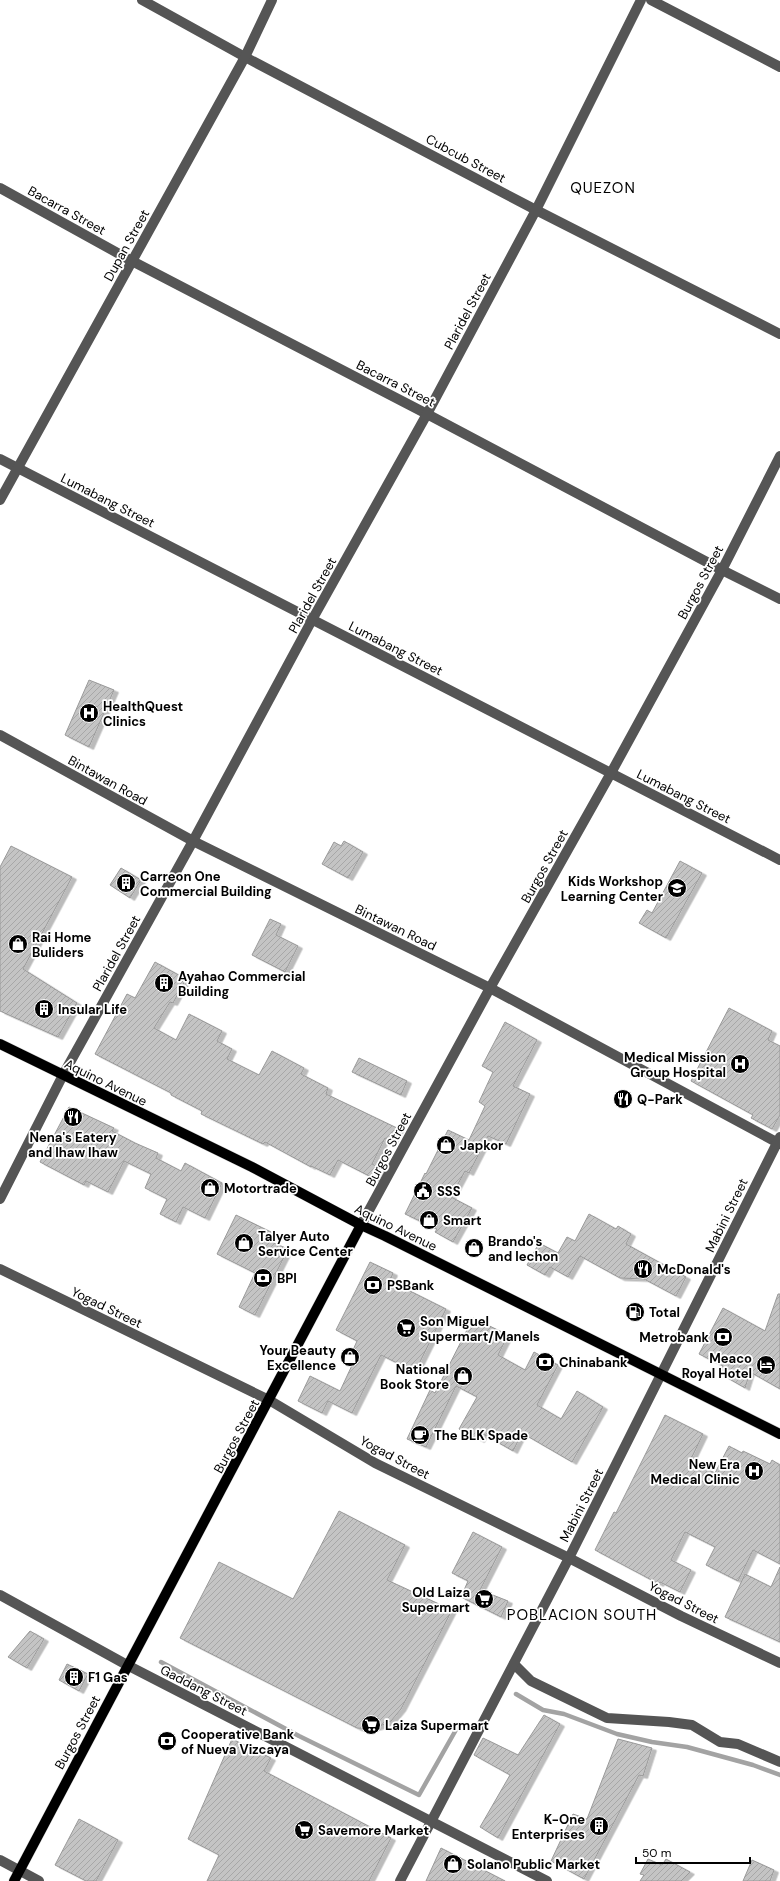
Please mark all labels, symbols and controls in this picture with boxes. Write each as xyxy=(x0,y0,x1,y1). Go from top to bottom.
street label: Cubcub Street xyxy=(423,130,509,187)
district label: QUEZON xyxy=(570,178,636,198)
street label: Bacarra Street xyxy=(25,182,109,239)
street label: Dupan Street xyxy=(100,206,153,284)
street label: Plaridel Street xyxy=(440,270,495,352)
street label: Bacarra Street xyxy=(353,356,438,411)
street label: Lumabang Street xyxy=(58,469,158,531)
street label: Burgos Street xyxy=(674,542,727,622)
street label: Plaridel Street xyxy=(285,554,340,636)
street label: Lumabang Street xyxy=(346,617,446,679)
place label: HealthQuest Clinics xyxy=(103,698,183,730)
hospital icon: HealthQuest Clinics xyxy=(78,702,100,724)
street label: Bintawan Road xyxy=(65,752,151,809)
street label: Lumabang Street xyxy=(634,765,734,827)
street label: Burgos Street xyxy=(517,826,572,906)
place label: Carreon One Commercial Building xyxy=(140,868,272,900)
building icon: Carreon One Commercial Building xyxy=(115,872,137,894)
place label: Kids Workshop Learning Center xyxy=(561,873,664,905)
school or university icon: Kids Workshop Learning Center xyxy=(666,877,688,899)
street label: Bintawan Road xyxy=(352,900,439,954)
street label: Plaridel Street xyxy=(89,912,144,994)
place label: Rai Home Buliders xyxy=(32,929,92,961)
shop icon: Rai Home Buliders xyxy=(7,933,29,955)
place label: Ayahao Commercial Building xyxy=(178,968,306,1000)
building icon: Ayahao Commercial Building xyxy=(153,972,175,994)
building icon: Insular Life xyxy=(33,998,55,1020)
place label: Insular Life xyxy=(58,1001,127,1018)
place label: Medical Mission Group Hospital xyxy=(624,1049,726,1081)
hospital icon: Medical Mission Group Hospital xyxy=(729,1053,751,1075)
street label: Aquino Avenue xyxy=(62,1055,150,1110)
restaurant icon: Q-Park xyxy=(612,1088,634,1110)
place label: Q-Park xyxy=(637,1091,683,1108)
restaurant icon: Nena's Eatery and Ihaw Ihaw xyxy=(62,1106,84,1128)
street label: Burgos Street xyxy=(362,1109,415,1189)
place label: Nena's Eatery and Ihaw Ihaw xyxy=(28,1129,118,1161)
shop icon: Japkor xyxy=(435,1134,457,1156)
place label: Japkor xyxy=(460,1137,504,1154)
street label: Mabini Street xyxy=(701,1175,752,1255)
shop icon: Motortrade xyxy=(199,1177,221,1199)
place label: Motortrade xyxy=(224,1180,297,1197)
public building icon: SSS xyxy=(412,1180,434,1202)
place label: SSS xyxy=(437,1183,461,1200)
street label: Aquino Avenue xyxy=(352,1200,440,1255)
shop icon: Smart xyxy=(418,1209,440,1231)
place label: Smart xyxy=(443,1212,482,1229)
place label: Talyer Auto Service Center xyxy=(258,1228,353,1260)
shop icon: Talyer Auto Service Center xyxy=(233,1232,255,1254)
place label: Brando's and lechon xyxy=(488,1233,558,1265)
shop icon: Brando's and lechon xyxy=(463,1237,485,1259)
restaurant icon: McDonald's xyxy=(632,1258,654,1280)
place label: McDonald's xyxy=(657,1261,731,1278)
bank icon: BPI xyxy=(252,1267,274,1289)
place label: BPI xyxy=(277,1270,297,1287)
bank icon: PSBank xyxy=(362,1274,384,1296)
place label: PSBank xyxy=(387,1277,435,1294)
street label: Yogad Street xyxy=(69,1283,145,1332)
fuel station icon: Total xyxy=(624,1301,646,1323)
place label: Total xyxy=(649,1304,680,1321)
place label: Son Miguel Supermart/Manels xyxy=(420,1313,540,1345)
supermarket icon: Son Miguel Supermart/Manels xyxy=(395,1317,417,1339)
bank icon: Metrobank xyxy=(712,1326,734,1348)
place label: Metrobank xyxy=(639,1329,709,1346)
place label: Your Beauty Excellence xyxy=(259,1342,336,1374)
shop icon: Your Beauty Excellence xyxy=(339,1346,361,1368)
place label: Meaco Royal Hotel xyxy=(682,1350,752,1382)
bank icon: Chinabank xyxy=(534,1351,556,1373)
place label: Chinabank xyxy=(559,1354,628,1371)
hotel icon: Meaco Royal Hotel xyxy=(755,1354,777,1376)
place label: National Book Store xyxy=(380,1361,449,1393)
shop icon: National Book Store xyxy=(452,1365,474,1387)
street label: Burgos Street xyxy=(210,1396,263,1476)
cafe icon: The BLK Spade xyxy=(409,1424,431,1446)
place label: The BLK Spade xyxy=(434,1427,528,1444)
street label: Yogad Street xyxy=(357,1432,433,1483)
place label: New Era Medical Clinic xyxy=(650,1456,740,1488)
hospital icon: New Era Medical Clinic xyxy=(743,1460,765,1482)
street label: Mabini Street xyxy=(556,1466,607,1545)
street label: Yogad Street xyxy=(646,1577,722,1627)
place label: Old Laiza Supermart xyxy=(402,1584,470,1616)
supermarket icon: Old Laiza Supermart xyxy=(473,1588,495,1610)
district label: POBLACION SOUTH xyxy=(507,1605,657,1625)
street label: Gaddang Street xyxy=(157,1661,250,1720)
building icon: F1 Gas xyxy=(63,1666,85,1688)
place label: F1 Gas xyxy=(88,1669,128,1686)
street label: Burgos Street xyxy=(51,1692,104,1772)
supermarket icon: Laiza Supermart xyxy=(360,1714,382,1736)
place label: Laiza Supermart xyxy=(385,1717,489,1734)
place label: Cooperative Bank of Nueva Vizcaya xyxy=(181,1726,295,1758)
bank icon: Cooperative Bank of Nueva Vizcaya xyxy=(156,1730,178,1752)
place label: K-One Enterprises xyxy=(512,1811,585,1843)
building icon: K-One Enterprises xyxy=(588,1815,610,1837)
supermarket icon: Savemore Market xyxy=(293,1819,315,1841)
place label: Savemore Market xyxy=(318,1822,429,1839)
scale bar xyxy=(636,1839,750,1865)
text: 50 m xyxy=(642,1845,671,1861)
shop icon: Solano Public Market xyxy=(442,1853,464,1875)
place label: Solano Public Market xyxy=(467,1856,600,1873)

